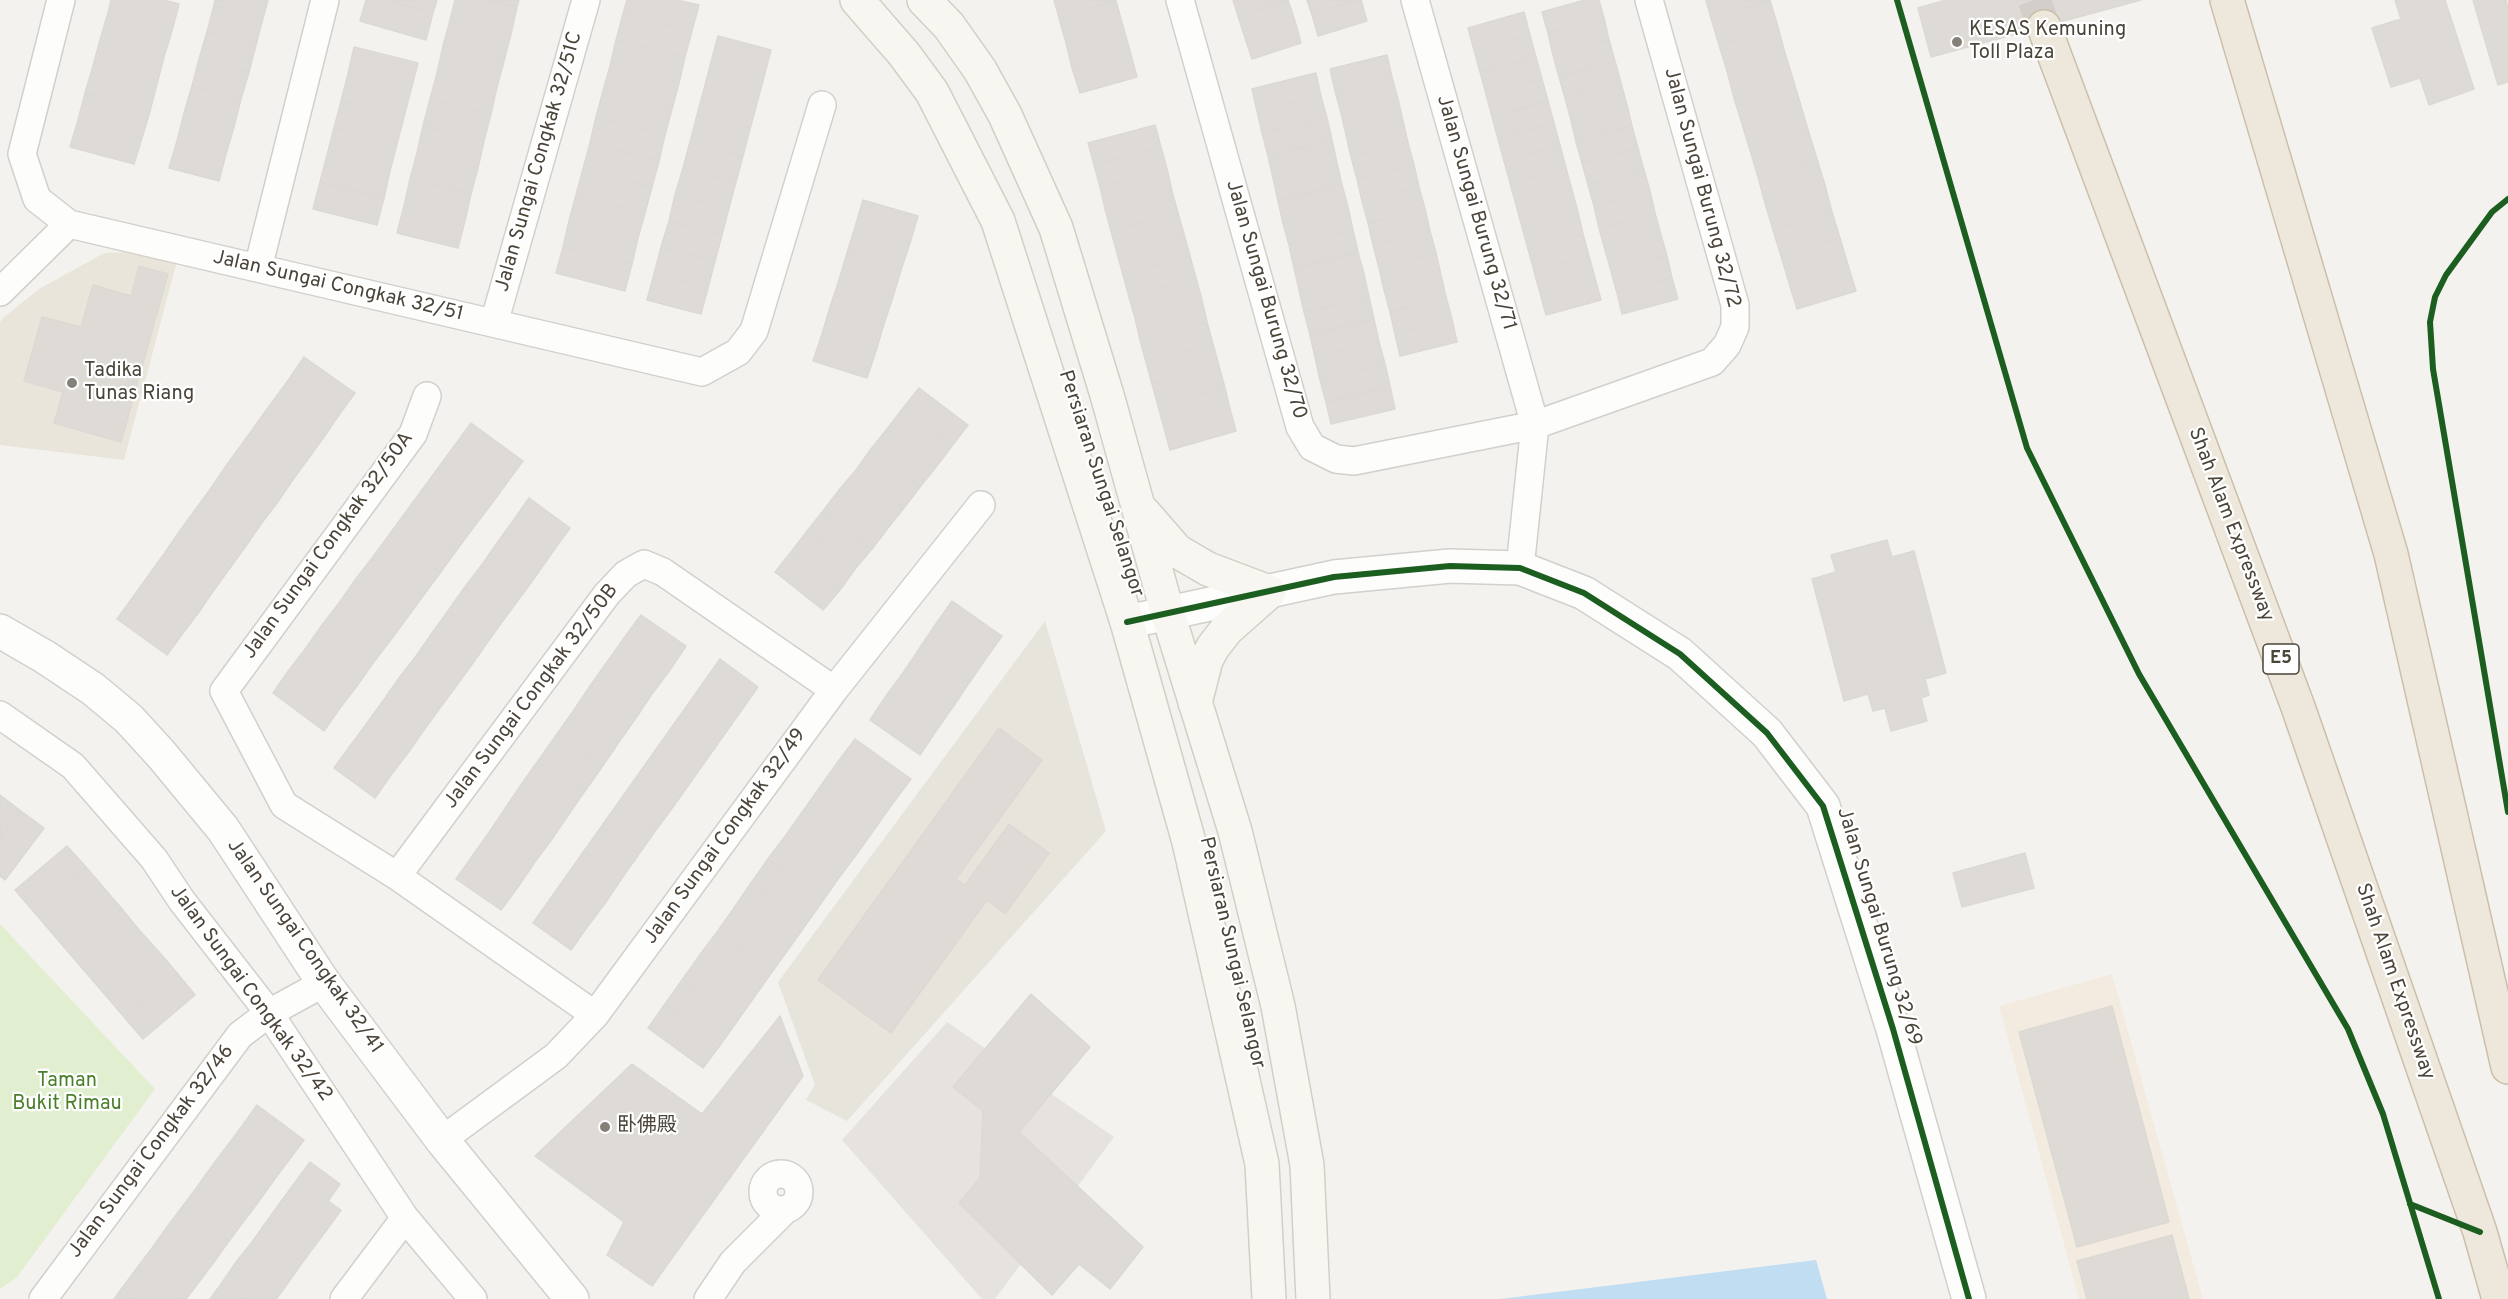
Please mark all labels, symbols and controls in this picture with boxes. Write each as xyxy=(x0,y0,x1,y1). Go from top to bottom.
place label: KESAS Kemuning Toll Plaza xyxy=(1969,19,2126,66)
street label: Jalan Sungai Congkak 32/51C xyxy=(491,29,589,295)
marker: KESAS Kemuning Toll Plaza xyxy=(1950,35,1964,49)
street label: Jalan Sungai Burung 32/72 xyxy=(1657,65,1745,311)
street label: Jalan Sungai Burung 32/71 xyxy=(1430,93,1520,333)
street label: Jalan Sungai Burung 32/70 xyxy=(1219,178,1311,422)
street label: Jalan Sungai Congkak 32/51 xyxy=(210,246,466,328)
place label: Tadika Tunas Riang xyxy=(84,360,194,407)
street label: Persiaran Sungai Selangor xyxy=(1052,368,1148,600)
marker: Tadika Tunas Riang xyxy=(65,376,79,390)
street label: Shah Alam Expressway xyxy=(2182,424,2278,626)
street label: Jalan Sungai Congkak 32/50A xyxy=(239,428,419,664)
street label: Jalan Sungai Congkak 32/50B xyxy=(440,580,624,814)
road number: E5 xyxy=(2263,644,2299,674)
street label: Jalan Sungai Congkak 32/49 xyxy=(640,724,812,950)
street label: Jalan Sungai Burung 32/69 xyxy=(1830,805,1926,1049)
street label: Jalan Sungai Congkak 32/41 xyxy=(221,835,387,1059)
street label: Persiaran Sungai Selangor xyxy=(1193,835,1269,1071)
street label: Jalan Sungai Congkak 32/42 xyxy=(164,881,336,1107)
street label: Shah Alam Expressway xyxy=(2349,881,2439,1083)
street label: Jalan Sungai Congkak 32/46 xyxy=(64,1041,240,1263)
park label: Taman Bukit Rimau xyxy=(12,1070,122,1117)
place label: 卧佛殿 xyxy=(617,1115,677,1139)
marker: 卧佛殿 xyxy=(598,1120,612,1134)

